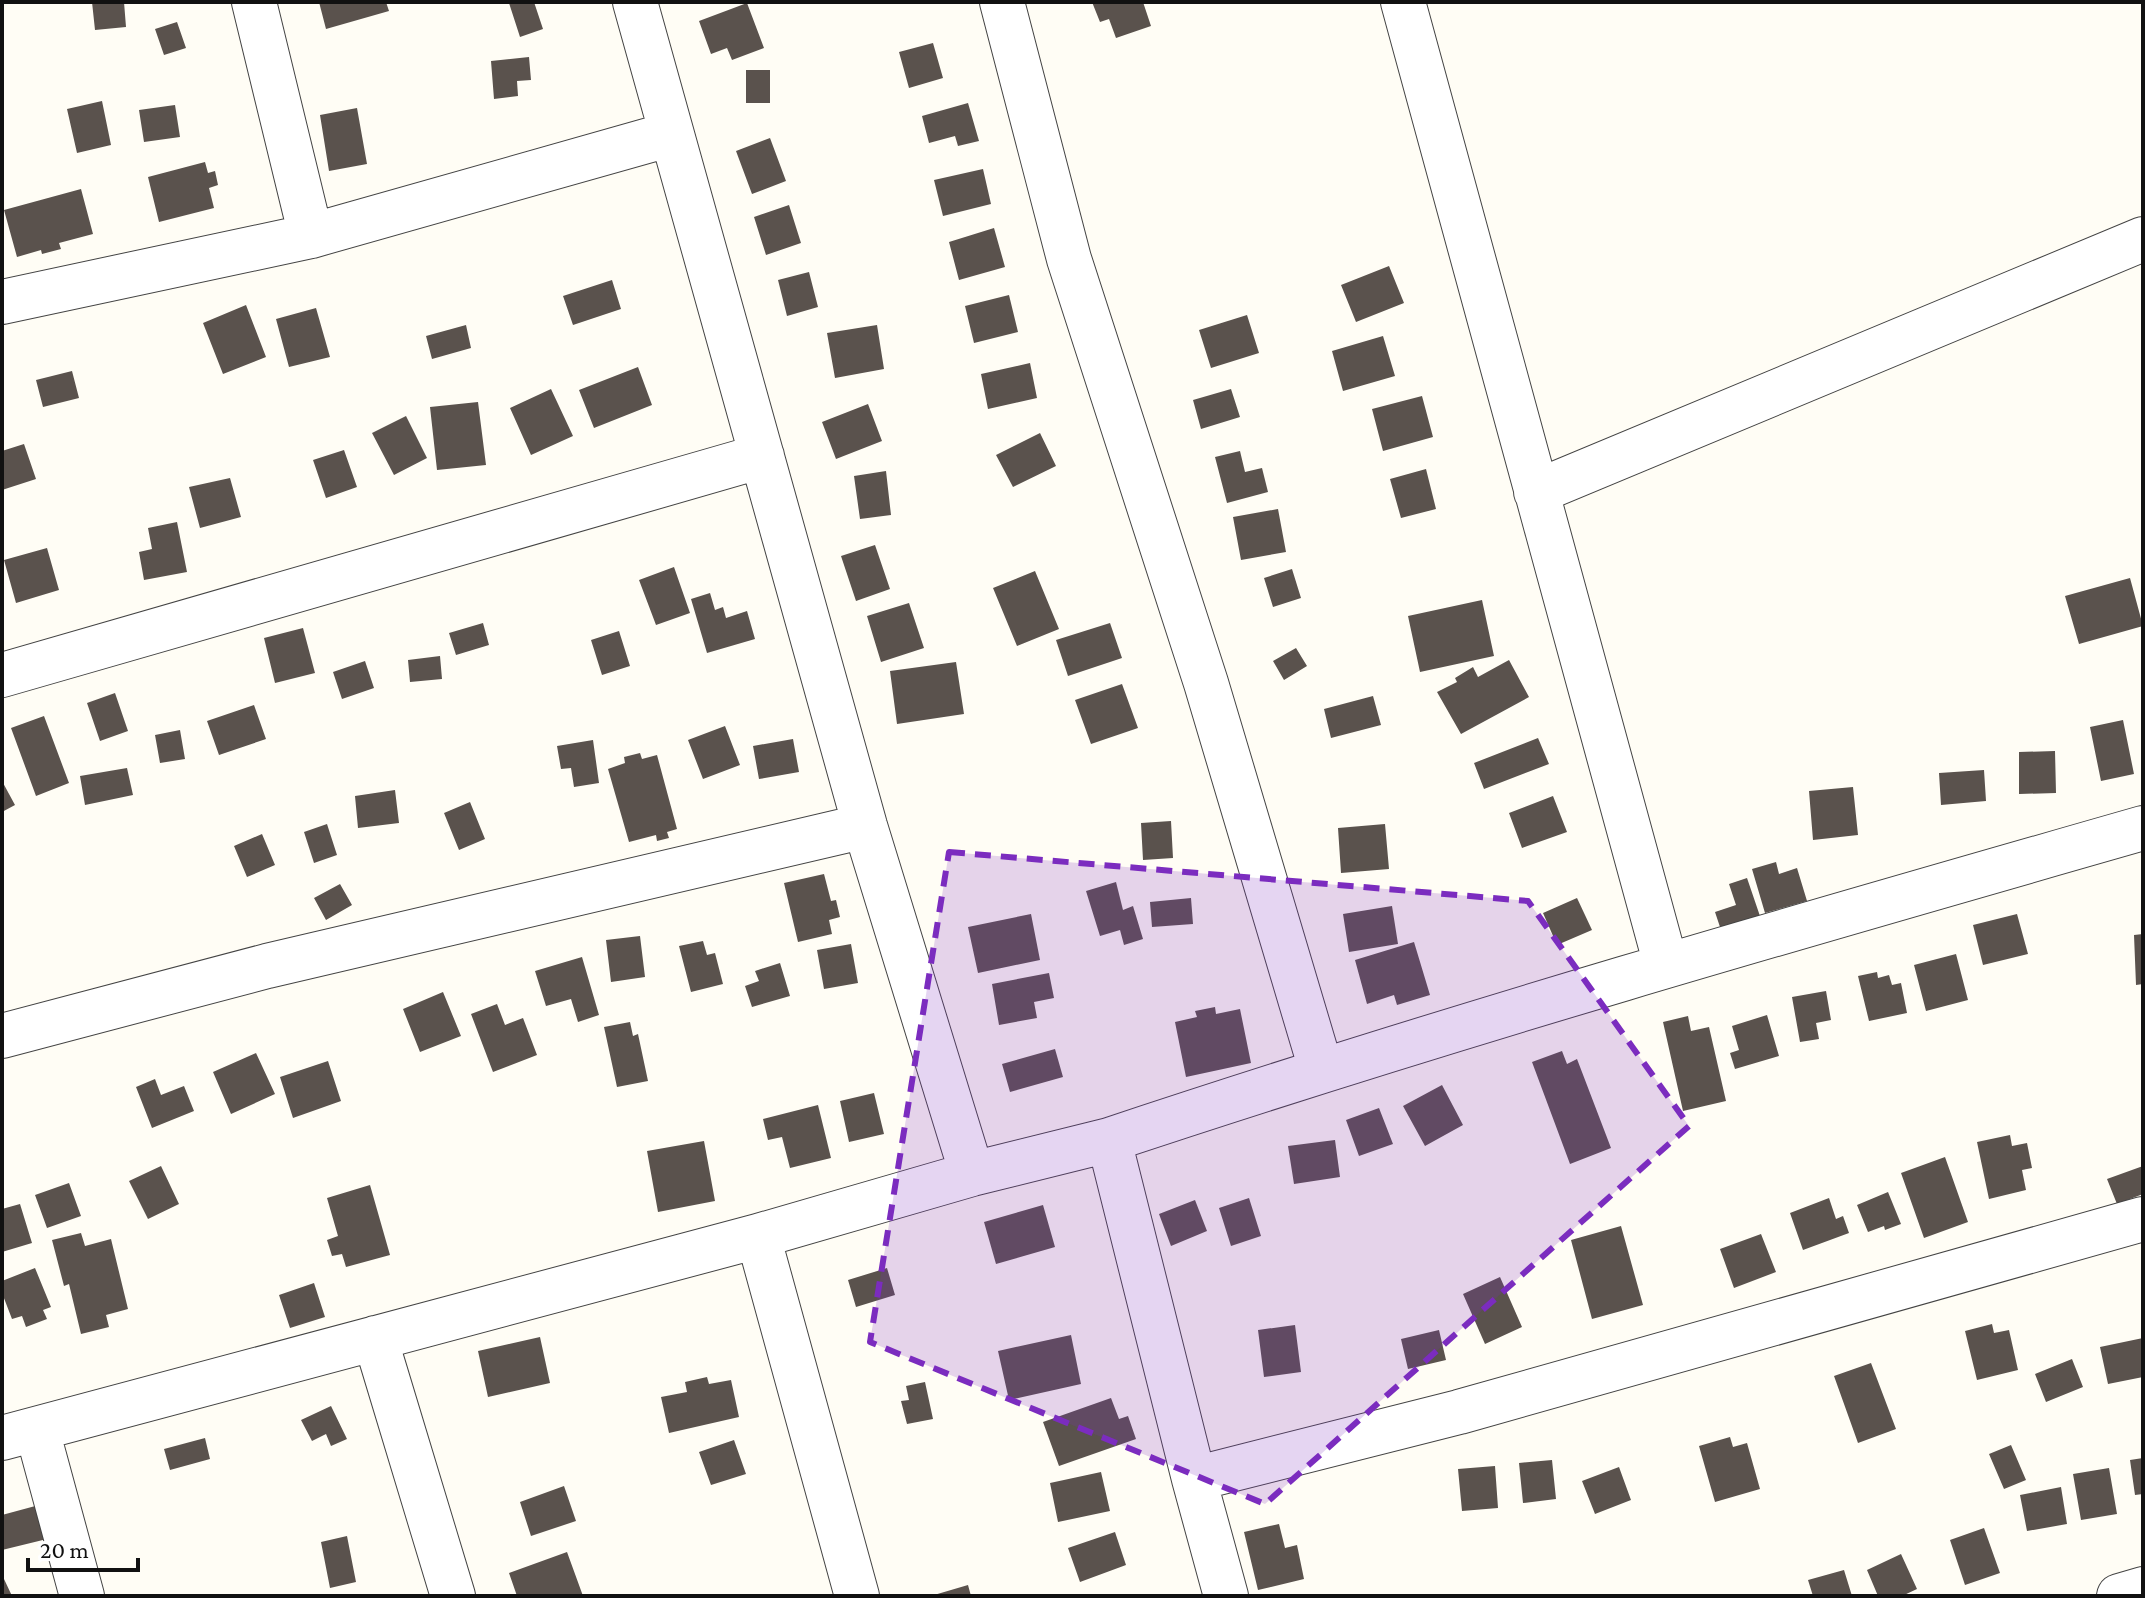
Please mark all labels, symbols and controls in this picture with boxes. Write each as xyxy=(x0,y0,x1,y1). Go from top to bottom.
scale bar xyxy=(28,1522,138,1572)
text: 20 m xyxy=(40,1536,89,1563)

